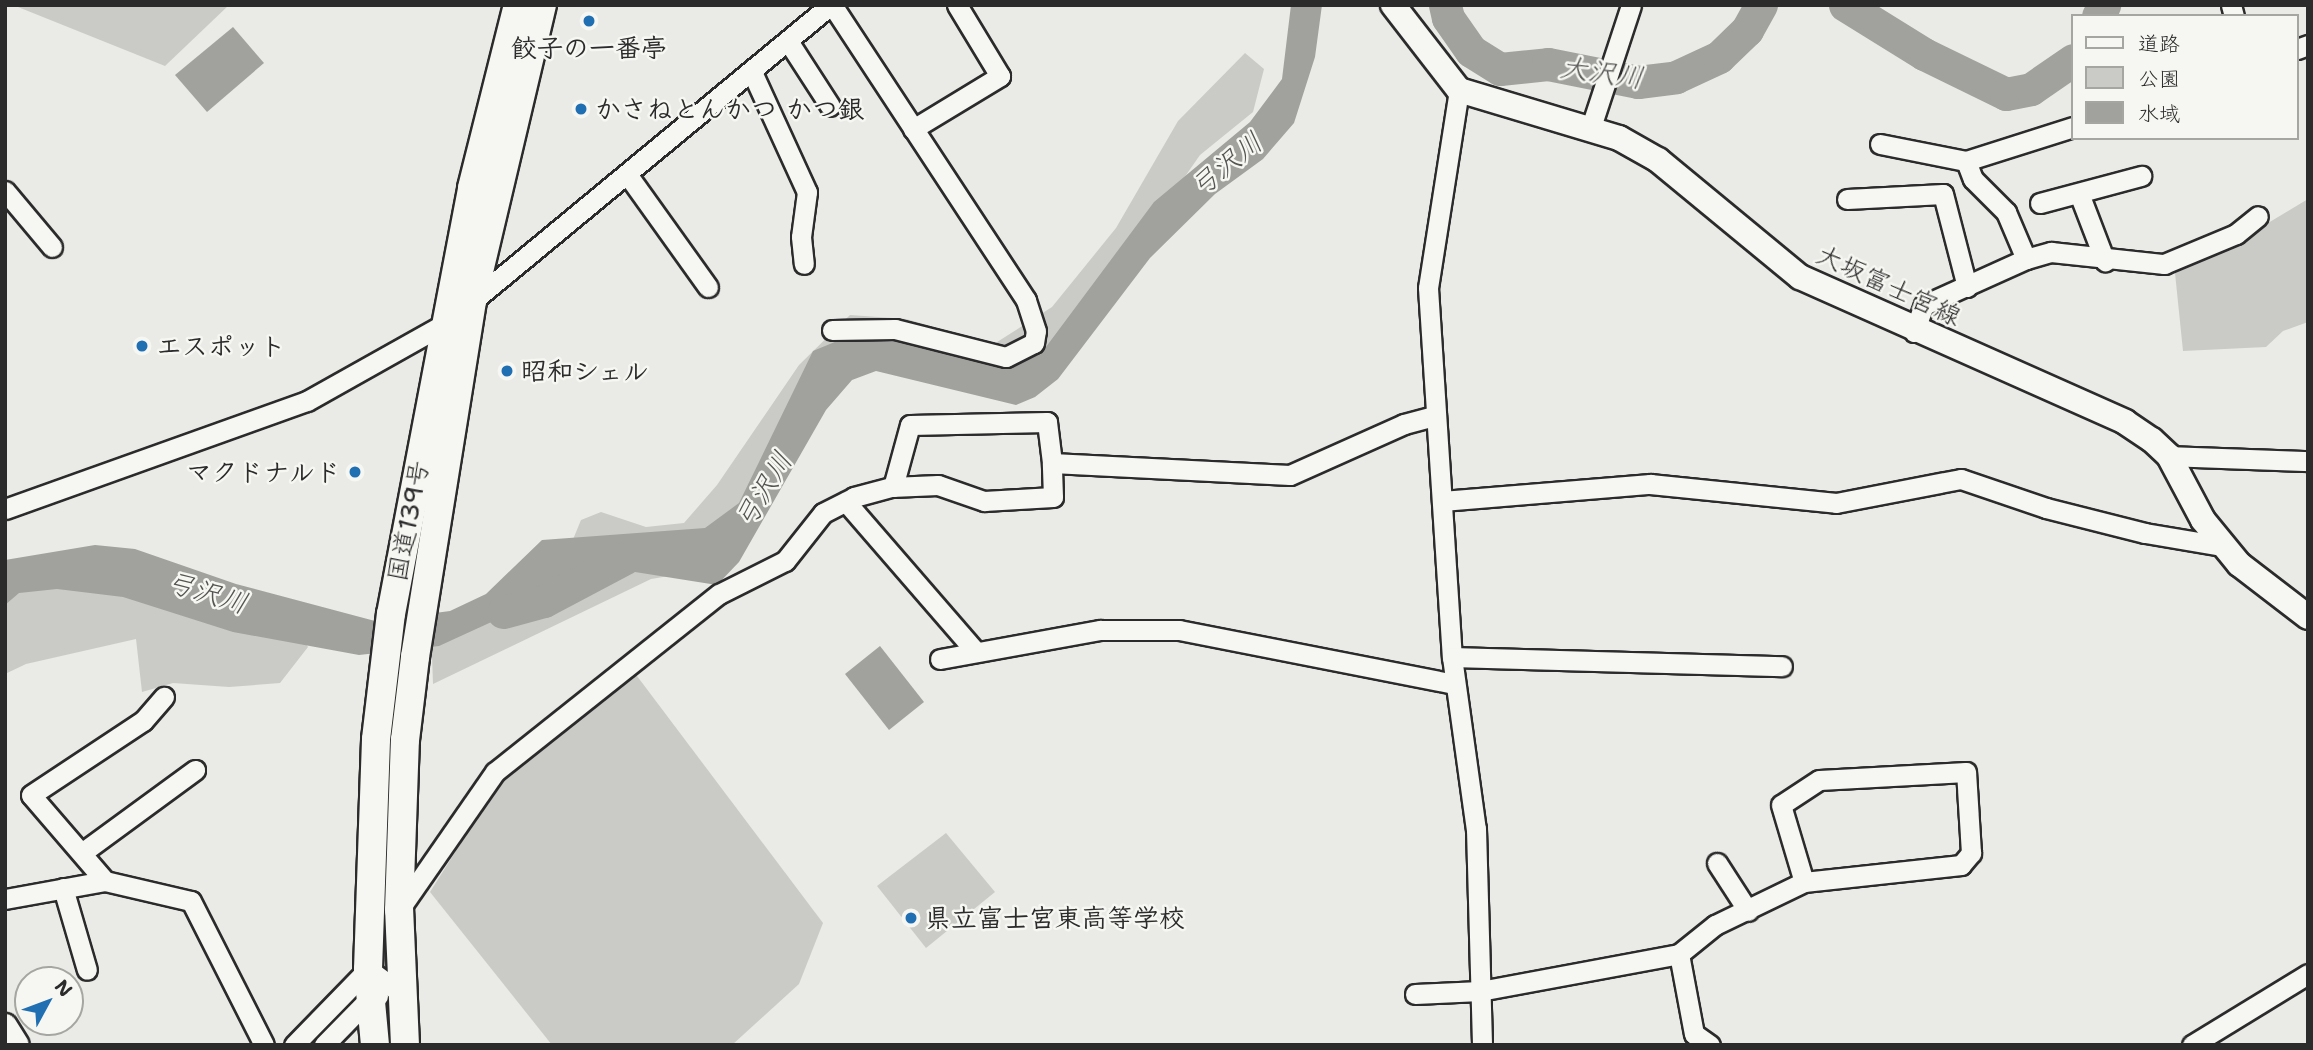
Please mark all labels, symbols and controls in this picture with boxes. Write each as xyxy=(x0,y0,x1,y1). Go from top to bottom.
marker: 餃子の一番亭 xyxy=(581,13,597,29)
legend xyxy=(2072,14,2299,140)
text: 道路 xyxy=(2138,30,2180,58)
place label: 餃子の一番亭 xyxy=(511,32,667,64)
water label: 大沢川 xyxy=(1558,50,1646,94)
text: 公園 xyxy=(2138,65,2180,93)
place label: かさねとんかつ かつ銀 xyxy=(595,93,864,125)
text: 水域 xyxy=(2138,100,2180,128)
marker: かさねとんかつ かつ銀 xyxy=(573,101,589,117)
water label: 弓沢川 xyxy=(1183,125,1269,203)
street label: 大坂富士宮線 xyxy=(1812,238,1966,332)
place label: エスポット xyxy=(156,330,286,362)
marker: エスポット xyxy=(134,338,150,354)
place label: 昭和シェル xyxy=(521,355,651,387)
marker: 昭和シェル xyxy=(499,363,515,379)
water label: 弓沢川 xyxy=(727,445,799,535)
place label: マクドナルド xyxy=(185,456,341,488)
street label: 国道139号 xyxy=(381,458,435,584)
marker: マクドナルド xyxy=(347,464,363,480)
water label: 弓沢川 xyxy=(162,564,252,620)
place label: 県立富士宮東高等学校 xyxy=(925,902,1185,934)
marker: 県立富士宮東高等学校 xyxy=(903,910,919,926)
north arrow xyxy=(14,966,84,1036)
text: N xyxy=(49,974,78,1002)

